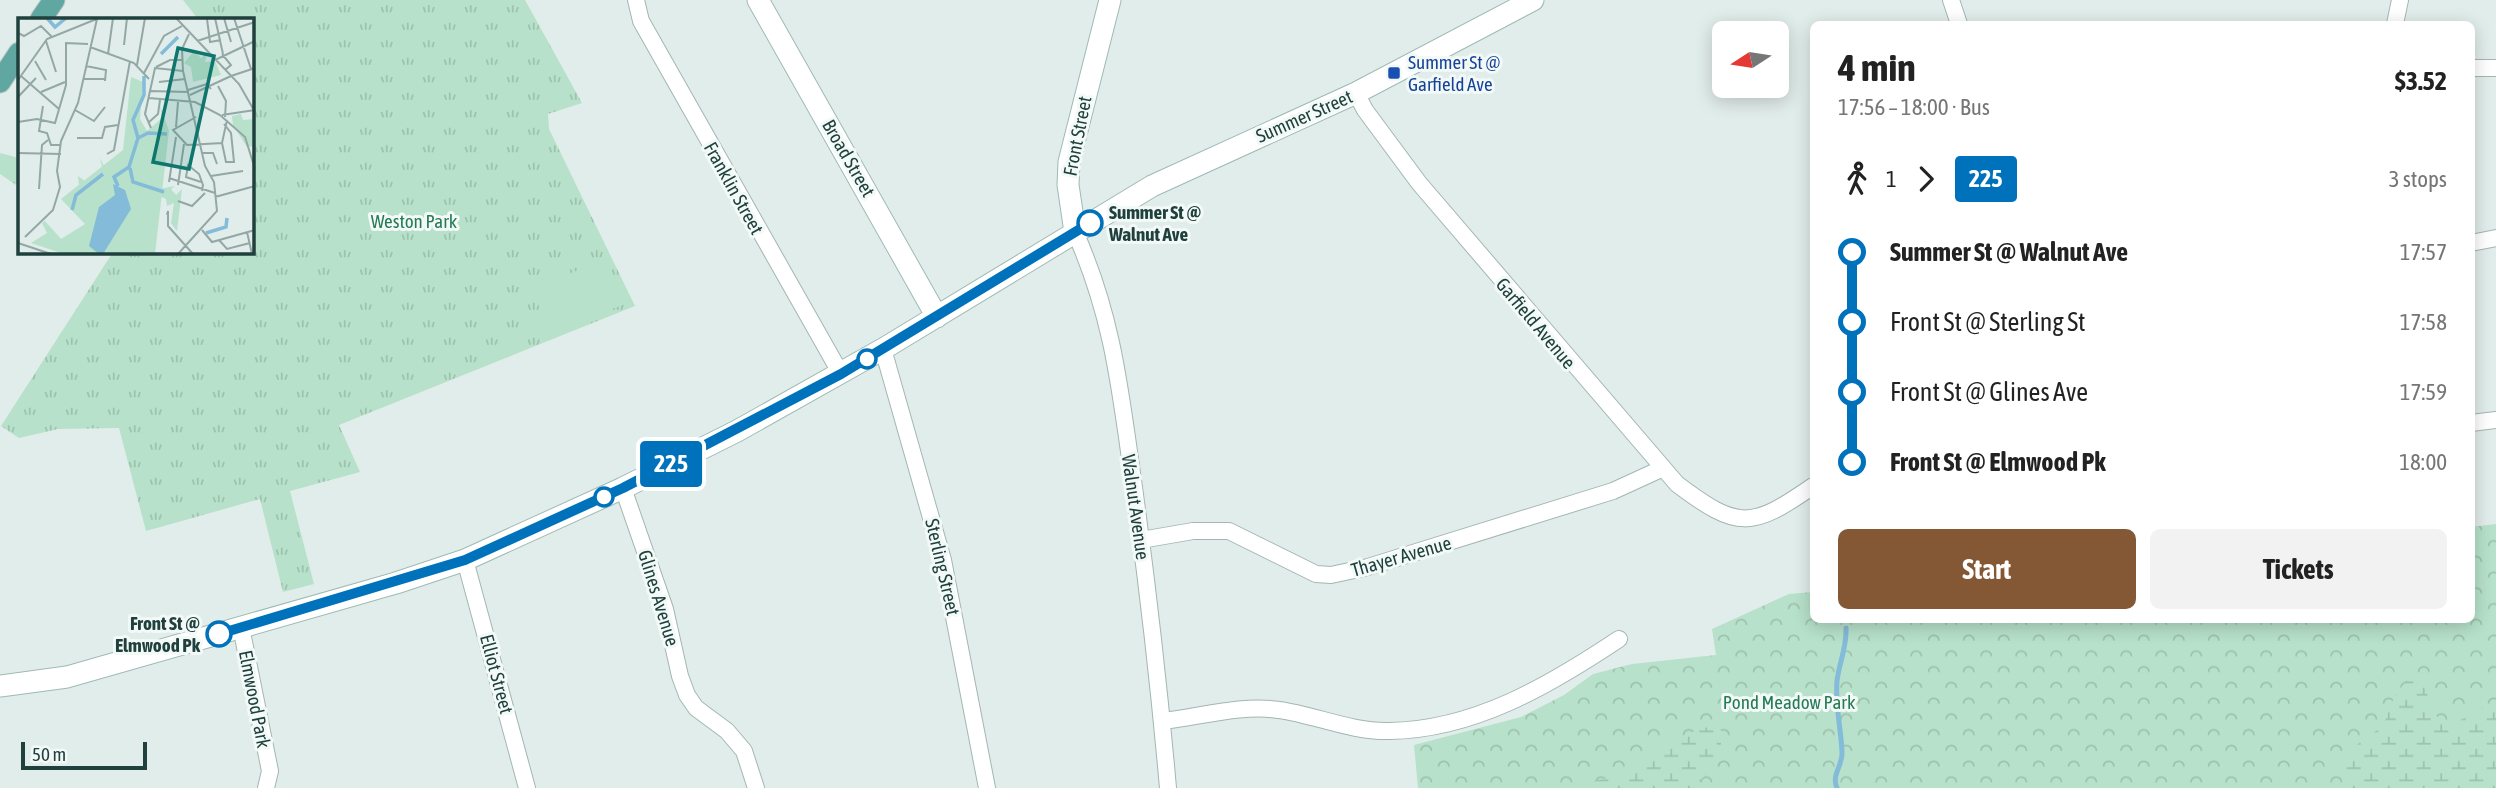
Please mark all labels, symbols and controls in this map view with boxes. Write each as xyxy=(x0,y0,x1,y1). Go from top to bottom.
inset map xyxy=(18,18,254,254)
north arrow xyxy=(1712,21,1788,98)
map controls xyxy=(1712,21,1789,98)
text: 4 min xyxy=(1838,46,1916,89)
place label: Summer St @ Garfield Ave xyxy=(1408,51,1500,95)
marker: Summer St @ Garfield Ave xyxy=(1386,65,1402,81)
text: $3.52 xyxy=(2395,66,2447,96)
street label: Summer Street xyxy=(1252,85,1356,147)
street label: Front Street xyxy=(1058,94,1096,178)
text: 17:56 – 18:00 · Bus xyxy=(1838,94,1990,120)
street label: Broad Street xyxy=(818,115,880,201)
street label: Franklin Street xyxy=(700,138,768,238)
icon: walk xyxy=(1838,160,1876,198)
icon: forward xyxy=(1907,160,1945,198)
text: 225 xyxy=(1969,165,2003,192)
text: 1 xyxy=(1886,166,1897,192)
text: 3 stops xyxy=(2389,166,2447,192)
place label: Summer St @ Walnut Ave xyxy=(1108,201,1201,245)
park label: Weston Park xyxy=(371,210,458,232)
marker: Summer St @ Walnut Ave xyxy=(1077,210,1103,236)
text: Summer St @ Walnut Ave xyxy=(1890,237,2128,267)
text: 17:57 xyxy=(2400,239,2447,265)
street label: Garfield Avenue xyxy=(1492,273,1580,373)
text: Front St @ Sterling St xyxy=(1890,307,2086,337)
text: 17:58 xyxy=(2400,309,2447,335)
unlabelled marker xyxy=(857,349,877,369)
text: Front St @ Glines Ave xyxy=(1890,377,2088,407)
text: 17:59 xyxy=(2400,379,2447,405)
line badge: 225 xyxy=(631,441,711,487)
text: Front St @ Elmwood Pk xyxy=(1890,447,2106,477)
text: 18:00 xyxy=(2399,449,2447,475)
text: 225 xyxy=(654,450,688,477)
street label: Walnut Avenue xyxy=(1118,453,1154,561)
unlabelled marker xyxy=(594,487,614,507)
street label: Sterling Street xyxy=(921,516,965,618)
button: Start xyxy=(1838,529,2136,609)
button: Tickets xyxy=(2150,529,2447,609)
street label: Thayer Avenue xyxy=(1348,531,1454,581)
street label: Glines Avenue xyxy=(634,547,684,649)
place label: Front St @ Elmwood Pk xyxy=(115,612,201,656)
marker: Front St @ Elmwood Pk xyxy=(206,621,232,647)
street label: Elliot Street xyxy=(476,632,518,716)
street label: Elmwood Park xyxy=(235,648,275,750)
park label: Pond Meadow Park xyxy=(1723,691,1856,713)
scale bar xyxy=(21,739,147,771)
text: 50 m xyxy=(32,743,66,765)

